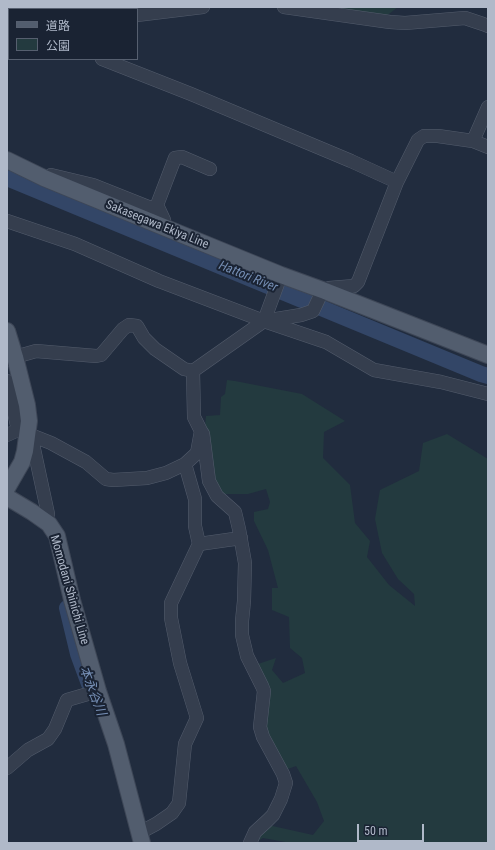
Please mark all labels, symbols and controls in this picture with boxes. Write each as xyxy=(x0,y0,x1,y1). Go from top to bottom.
legend xyxy=(8,8,138,60)
text: 道路 xyxy=(46,19,70,33)
text: 公園 xyxy=(46,39,70,53)
street label: Sakasegawa Ekiya Line xyxy=(103,198,211,252)
water label: Hattori River xyxy=(216,258,280,296)
street label: Momodani Shinichi Line xyxy=(46,534,92,646)
water label: 本永谷川 xyxy=(75,664,109,718)
scale bar xyxy=(359,816,426,842)
text: 50 m xyxy=(364,824,388,838)

